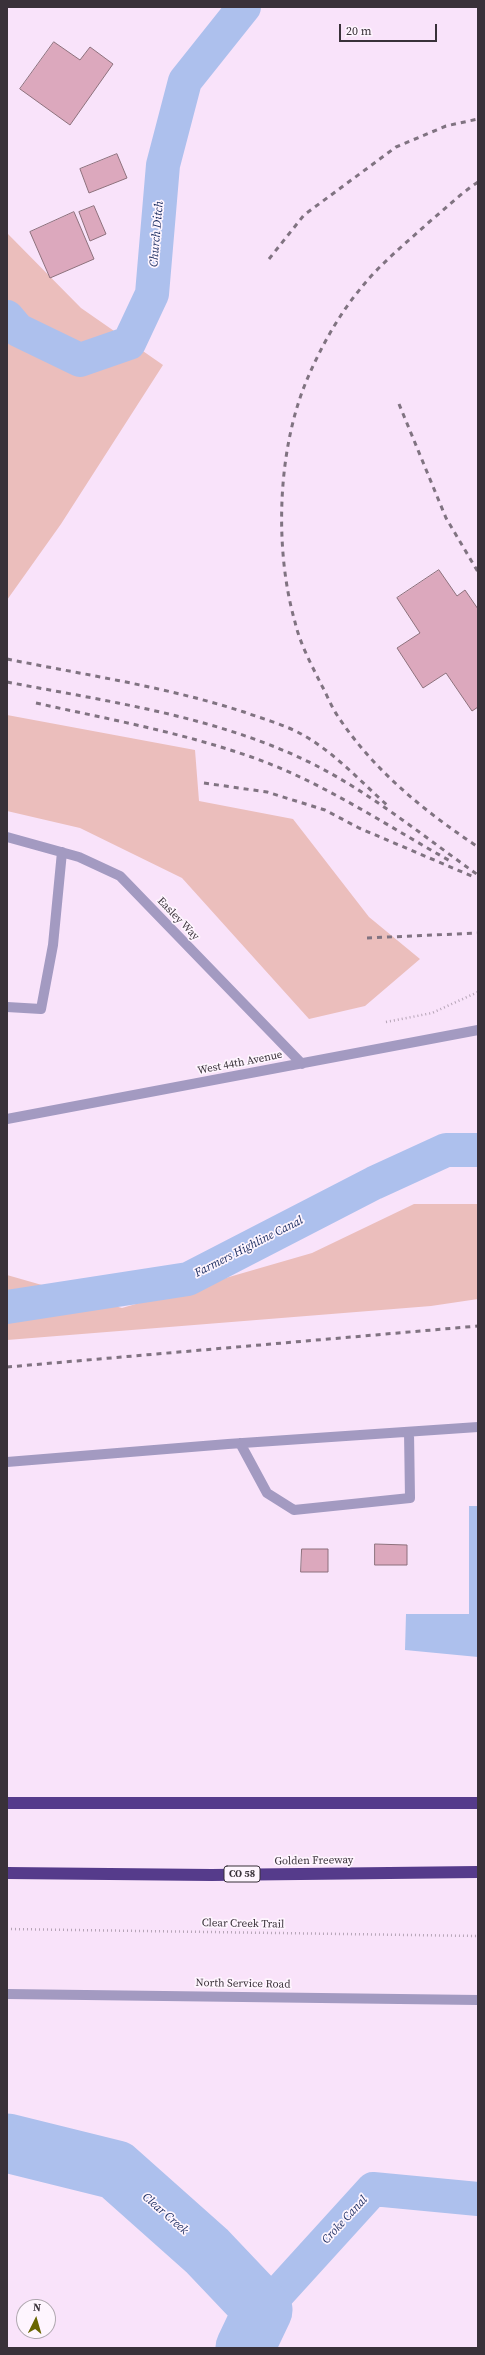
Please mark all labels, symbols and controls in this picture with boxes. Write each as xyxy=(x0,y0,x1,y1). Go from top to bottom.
scale bar xyxy=(341,16,439,42)
text: 20 m xyxy=(346,23,372,39)
water label: Church Ditch xyxy=(147,200,167,268)
street label: Easley Way xyxy=(154,895,202,943)
street label: West 44th Avenue xyxy=(196,1048,284,1078)
water label: Farmers Highline Canal xyxy=(192,1213,306,1281)
street label: Golden Freeway xyxy=(274,1854,354,1868)
road number: CO 58 xyxy=(224,1866,260,1882)
street label: Clear Creek Trail xyxy=(202,1917,284,1931)
street label: North Service Road xyxy=(195,1977,291,1991)
water label: Clear Creek xyxy=(139,2190,191,2238)
water label: Croke Canal xyxy=(319,2193,371,2247)
north arrow xyxy=(16,2299,56,2339)
text: N xyxy=(32,2300,42,2315)

